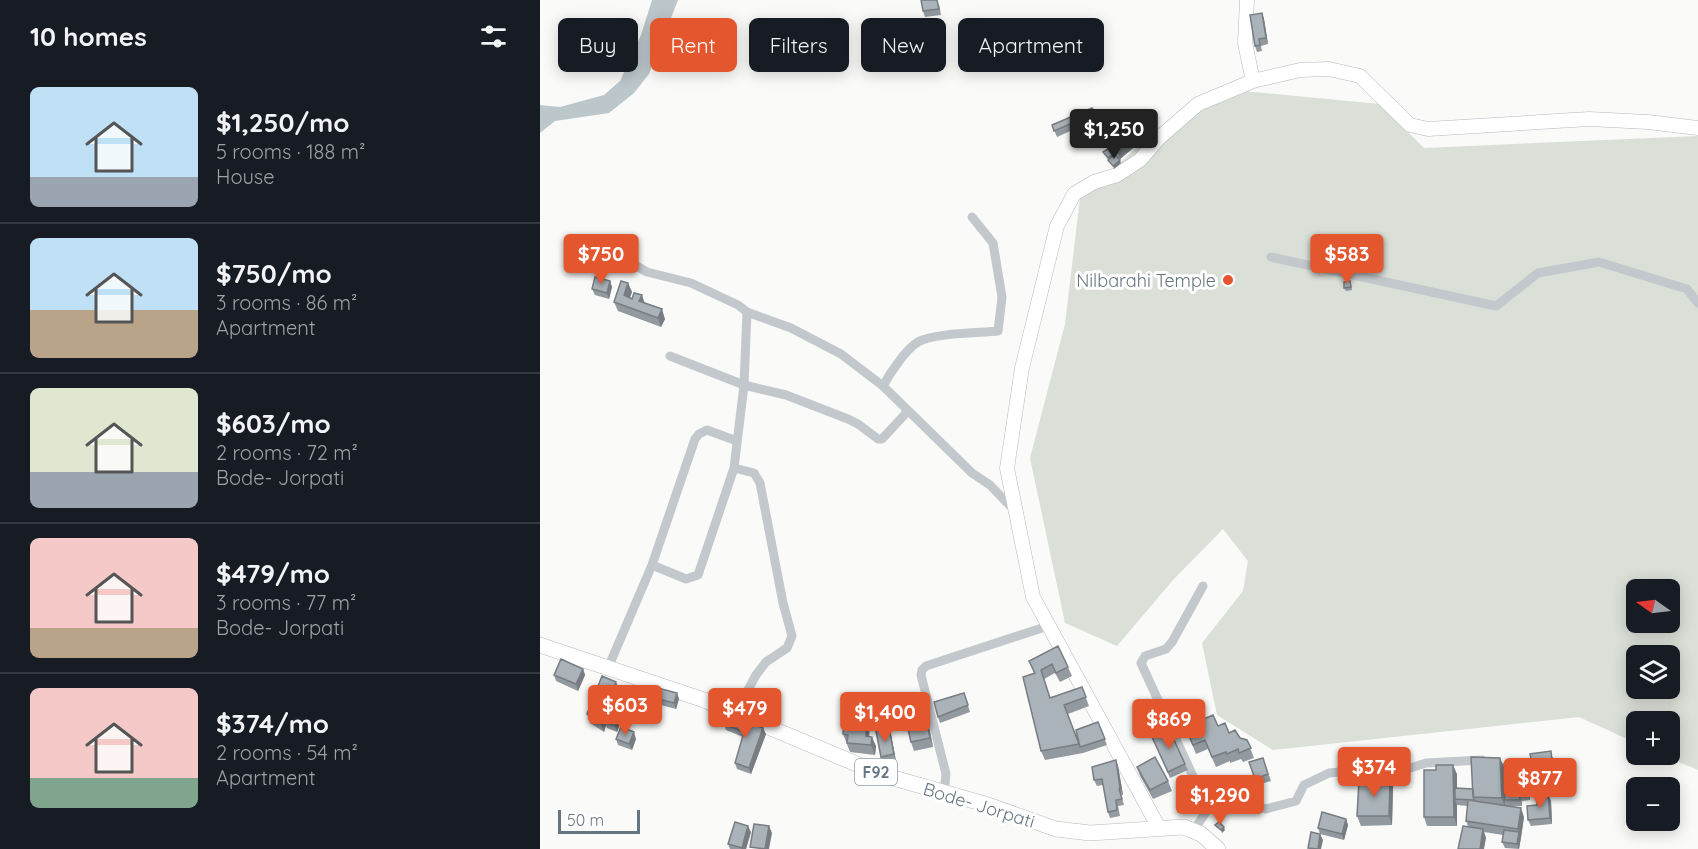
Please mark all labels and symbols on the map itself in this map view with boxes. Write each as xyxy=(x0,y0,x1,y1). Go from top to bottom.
pin: $1,250 xyxy=(1065,109,1163,160)
pin: $750 xyxy=(565,234,637,285)
pin: $583 xyxy=(1311,234,1383,285)
place label: Nilbarahi Temple xyxy=(1076,269,1216,292)
marker: Nilbarahi Temple xyxy=(1221,273,1235,287)
north arrow xyxy=(1626,579,1680,633)
pin: $603 xyxy=(589,685,661,736)
pin: $479 xyxy=(709,688,781,739)
pin: $1,400 xyxy=(836,692,934,743)
pin: $869 xyxy=(1133,699,1205,750)
pin: $374 xyxy=(1338,747,1410,798)
pin: $877 xyxy=(1504,758,1576,809)
road number: F92 xyxy=(855,759,897,785)
pin: $1,290 xyxy=(1171,775,1269,826)
street label: Bode- Jorpati xyxy=(920,777,1038,833)
scale bar xyxy=(558,807,640,834)

